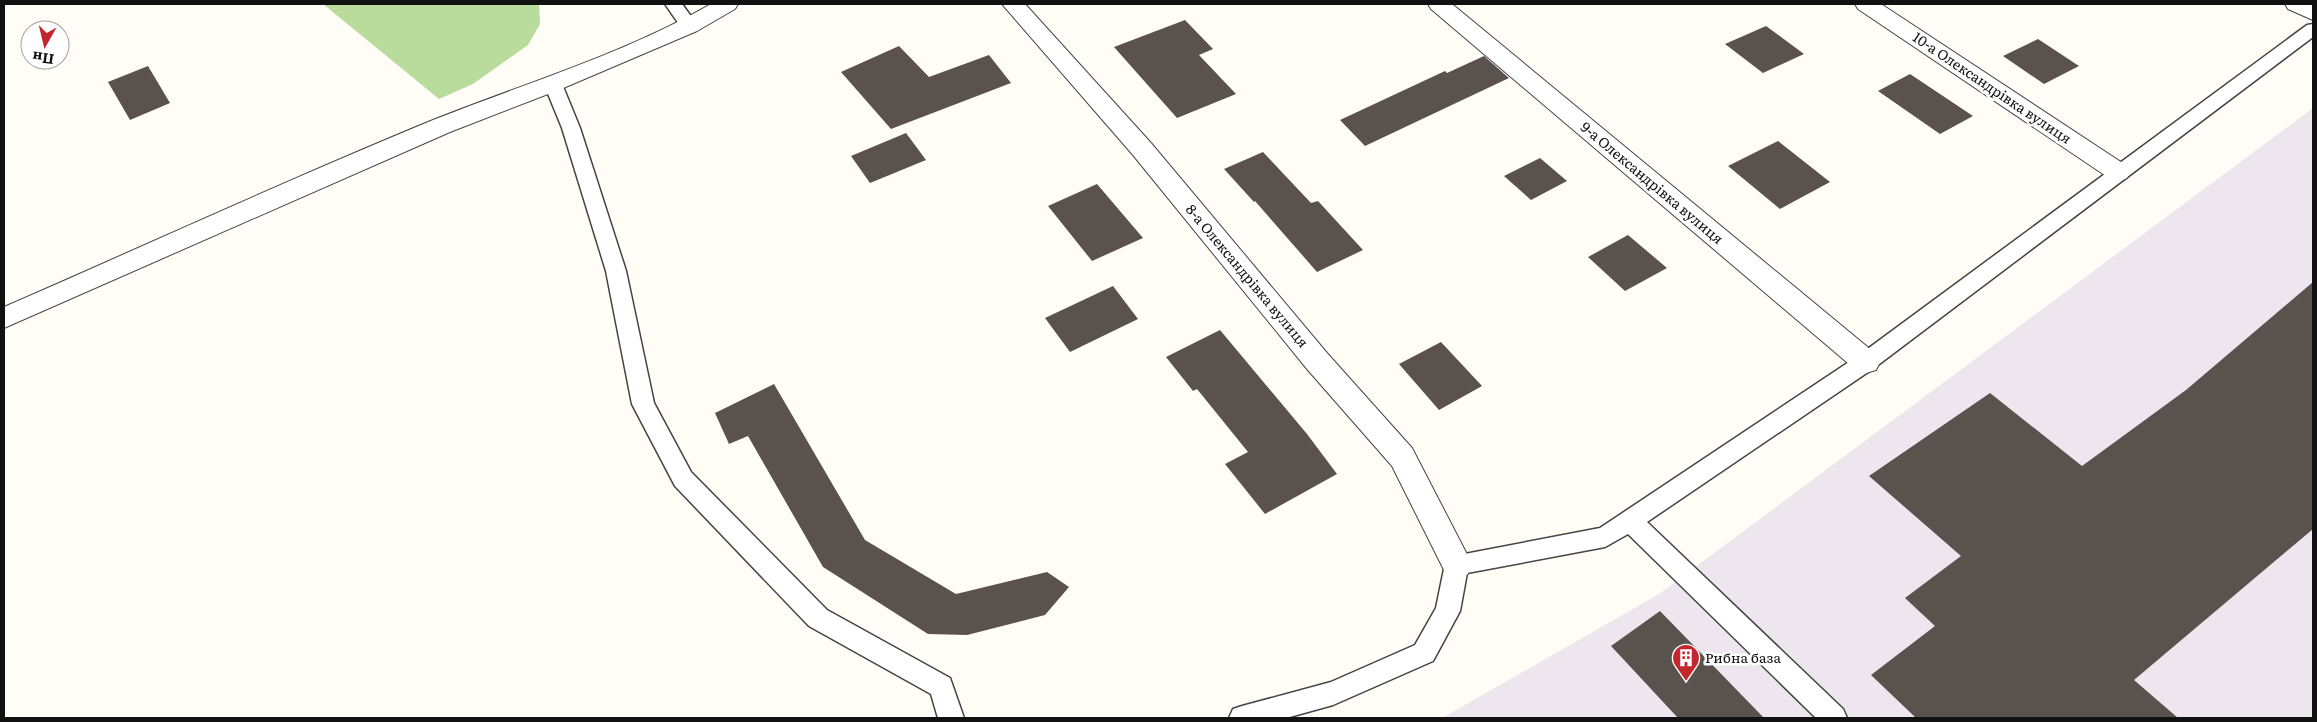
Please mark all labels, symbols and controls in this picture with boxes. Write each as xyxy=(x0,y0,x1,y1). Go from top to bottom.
north arrow xyxy=(20,20,70,70)
street label: 10-а Олександрівка вулиця xyxy=(1909,27,2076,148)
text: Пн xyxy=(31,47,55,70)
street label: 9-а Олександрівка вулиця xyxy=(1577,116,1728,248)
street label: 8-а Олександрівка вулиця xyxy=(1182,200,1314,351)
building icon: Рибна база xyxy=(1671,643,1701,682)
place label: Рибна база xyxy=(1705,647,1781,667)

